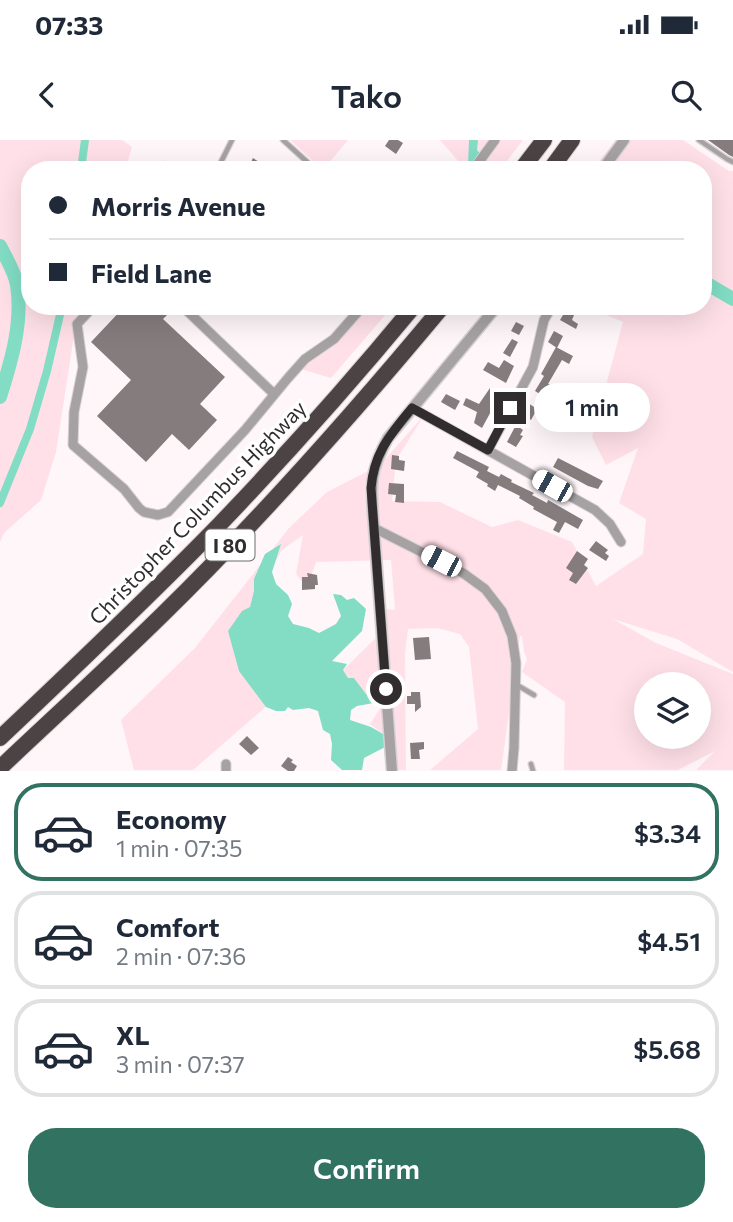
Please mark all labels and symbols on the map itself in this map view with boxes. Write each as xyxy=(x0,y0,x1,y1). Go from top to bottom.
callout: 1 min xyxy=(534,384,650,432)
route end xyxy=(494,392,526,424)
street label: Christopher Columbus Highway xyxy=(83,395,311,629)
car xyxy=(529,467,576,505)
road number: I 80 xyxy=(205,530,254,560)
car xyxy=(418,542,465,580)
route start xyxy=(370,673,402,705)

